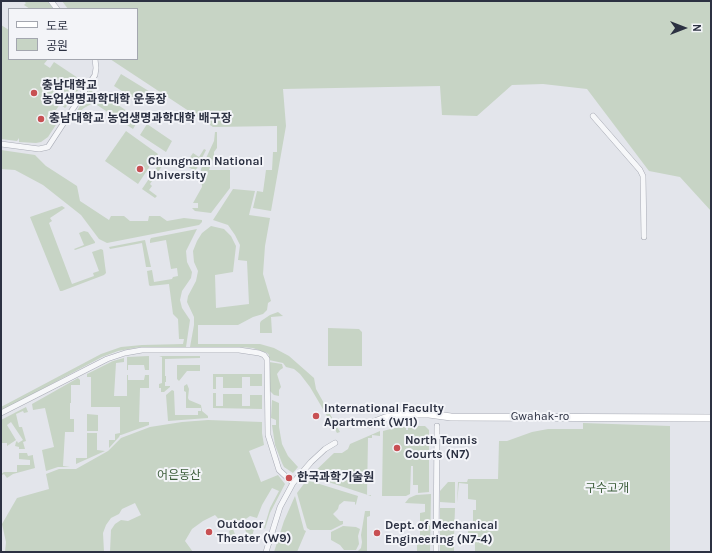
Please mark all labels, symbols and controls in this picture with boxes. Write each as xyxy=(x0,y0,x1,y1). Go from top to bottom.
legend xyxy=(8,8,138,60)
north arrow xyxy=(664,8,704,48)
text: 도로 xyxy=(46,19,68,33)
text: N xyxy=(690,24,703,32)
text: 공원 xyxy=(46,39,68,53)
place label: 충남대학교 농업생명과학대학 운동장 xyxy=(42,79,166,107)
marker: 충남대학교 농업생명과학대학 운동장 xyxy=(29,88,39,98)
place label: 충남대학교 농업생명과학대학 배구장 xyxy=(49,112,232,126)
marker: 충남대학교 농업생명과학대학 배구장 xyxy=(36,114,46,124)
place label: Chungnam National University xyxy=(148,155,263,183)
marker: Chungnam National University xyxy=(135,164,145,174)
place label: International Faculty Apartment (W11) xyxy=(324,402,444,430)
street label: Gwahak-ro xyxy=(511,410,569,424)
marker: International Faculty Apartment (W11) xyxy=(311,411,321,421)
place label: North Tennis Courts (N7) xyxy=(405,434,477,462)
marker: North Tennis Courts (N7) xyxy=(392,443,402,453)
park label: 어은동산 xyxy=(157,469,201,483)
place label: 한국과학기술원 xyxy=(297,471,374,485)
marker: 한국과학기술원 xyxy=(284,473,294,483)
park label: 구수고개 xyxy=(585,482,629,496)
place label: Outdoor Theater (W9) xyxy=(217,518,291,546)
place label: Dept. of Mechanical Engineering (N7-4) xyxy=(385,519,498,547)
marker: Outdoor Theater (W9) xyxy=(204,527,214,537)
marker: Dept. of Mechanical Engineering (N7-4) xyxy=(372,528,382,538)

